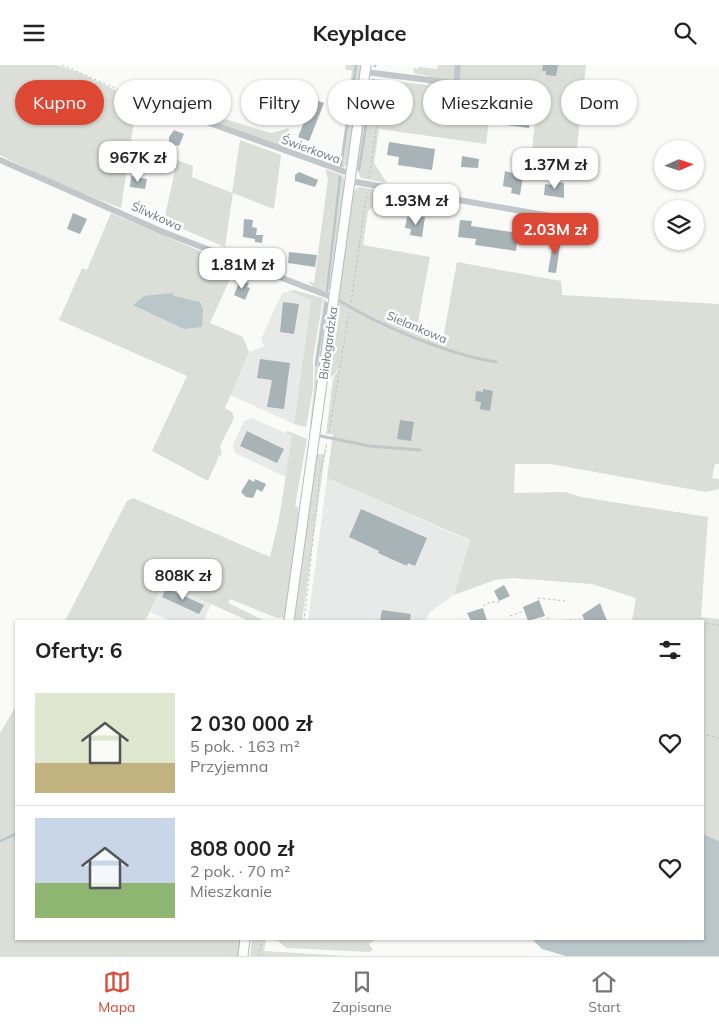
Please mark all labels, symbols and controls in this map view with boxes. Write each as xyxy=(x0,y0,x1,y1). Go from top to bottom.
icon: menu xyxy=(20,19,48,47)
text: Keyplace xyxy=(312,19,407,47)
icon: search xyxy=(671,19,699,47)
chip: Kupno xyxy=(15,80,104,125)
chip: Wynajem xyxy=(114,80,231,125)
chip: Filtry xyxy=(241,80,318,125)
chip: Nowe xyxy=(328,80,413,125)
chip: Mieszkanie xyxy=(423,80,551,125)
chip: Dom xyxy=(561,80,637,125)
street label: Świerkowa xyxy=(279,131,343,167)
north arrow xyxy=(654,140,704,190)
map controls xyxy=(654,140,704,250)
pin: 967K zł xyxy=(92,141,184,183)
text: 967K zł xyxy=(110,147,166,167)
pin: 1.37M zł xyxy=(503,147,607,190)
text: 1.37M zł xyxy=(523,154,587,174)
pin: 1.93M zł xyxy=(364,184,468,226)
text: 1.93M zł xyxy=(384,190,448,210)
street label: Śliwkowa xyxy=(129,198,185,234)
button: layers xyxy=(654,200,704,250)
pin: 2.03M zł xyxy=(503,213,607,255)
text: 2.03M zł xyxy=(523,219,587,239)
pin: 1.81M zł xyxy=(190,247,294,290)
text: 1.81M zł xyxy=(210,254,274,274)
street label: Białogardzka xyxy=(315,306,341,380)
street label: Sielankowa xyxy=(384,308,450,346)
pin: 808K zł xyxy=(137,559,229,601)
text: 808K zł xyxy=(155,565,211,585)
icon: filters xyxy=(656,636,684,664)
text: Oferty: 6 xyxy=(35,637,122,663)
text: 2 030 000 zł xyxy=(190,710,312,736)
icon: home xyxy=(75,713,135,773)
icon: heart xyxy=(656,729,684,757)
text: 5 pok. · 163 m² xyxy=(190,736,300,756)
text: Przyjemna xyxy=(190,756,268,776)
text: 808 000 zł xyxy=(190,835,294,861)
icon: home xyxy=(75,838,135,898)
icon: heart xyxy=(656,854,684,882)
text: 2 pok. · 70 m² xyxy=(190,861,290,881)
text: Mieszkanie xyxy=(190,881,272,901)
tab: Mapa xyxy=(98,968,136,1016)
tab: Zapisane xyxy=(332,968,392,1016)
tab: Start xyxy=(588,968,621,1016)

